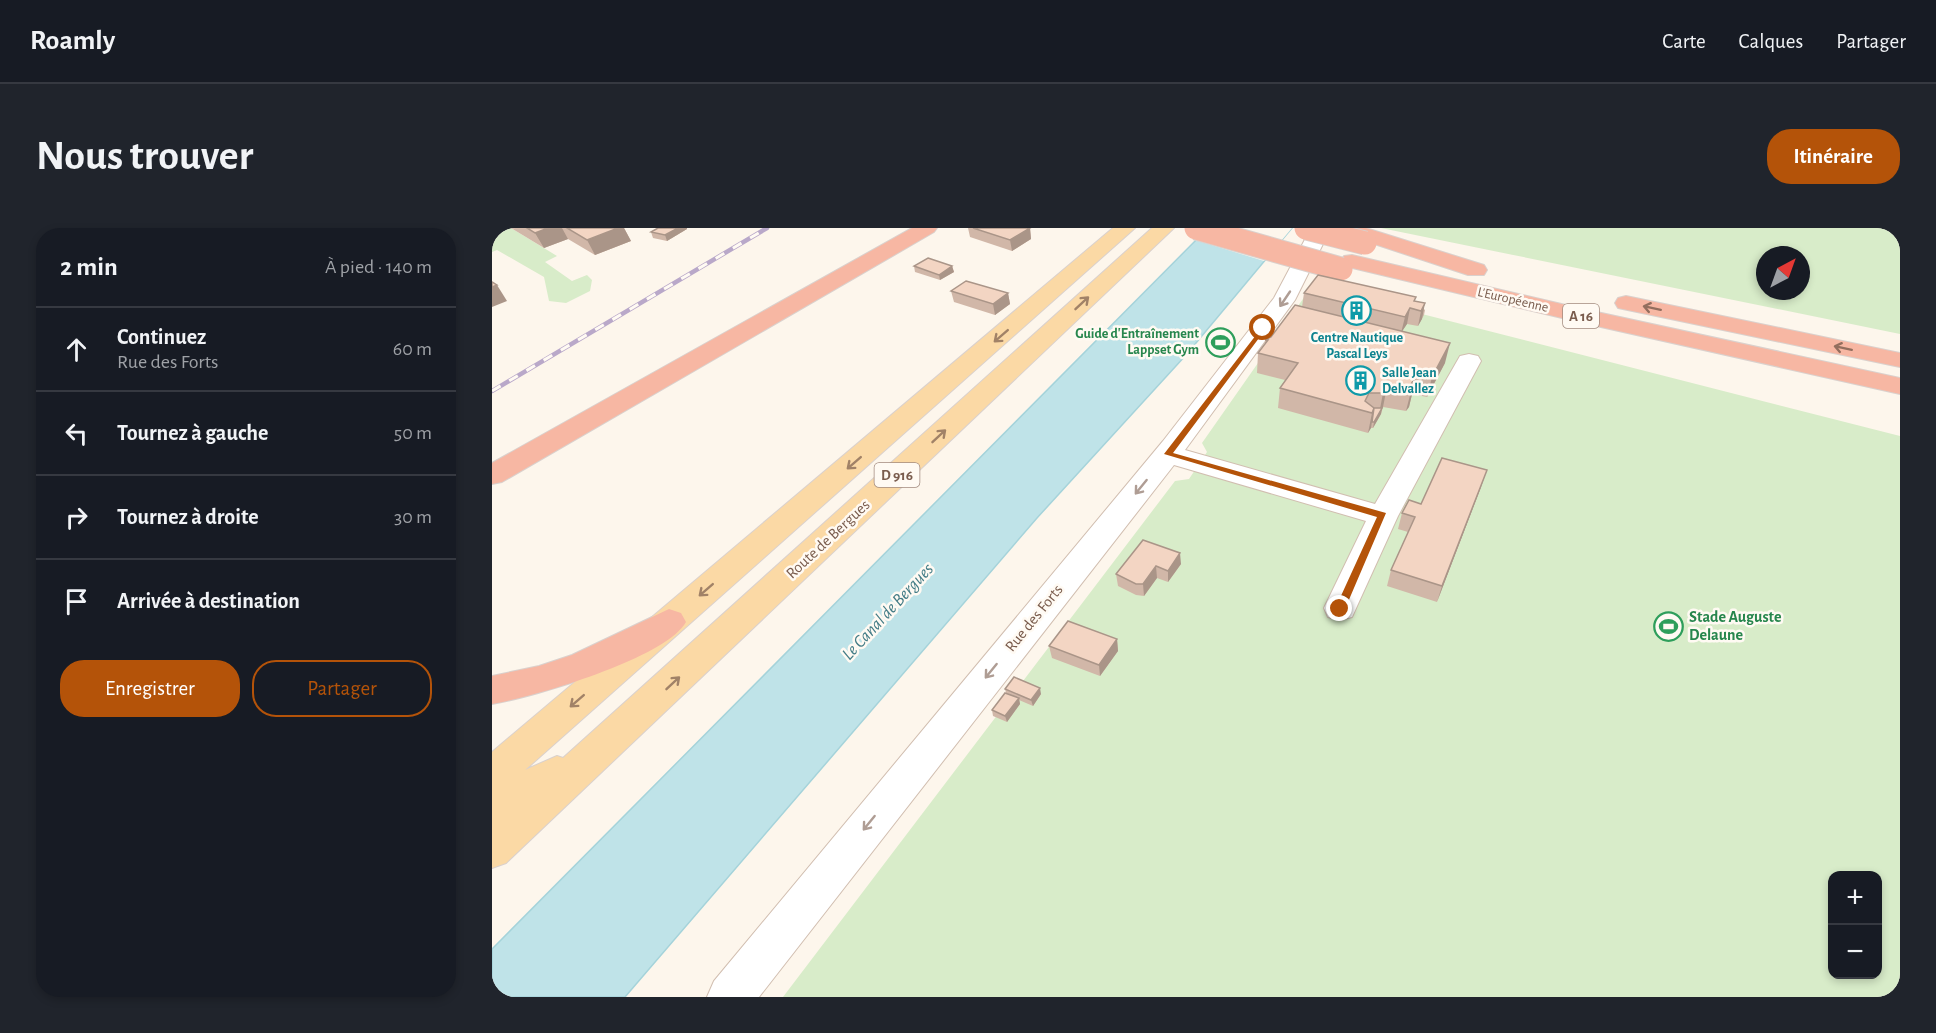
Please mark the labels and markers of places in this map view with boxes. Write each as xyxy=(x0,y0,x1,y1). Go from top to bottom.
building icon: Centre Nautique Pascal Leys xyxy=(1341,295,1373,327)
sports icon: Guide d'Entraînement Lappset Gym xyxy=(1204,326,1236,358)
place label: Guide d'Entraînement Lappset Gym xyxy=(1075,327,1199,357)
place label: Centre Nautique Pascal Leys xyxy=(1311,331,1404,361)
building icon: Salle Jean Delvallez xyxy=(1345,365,1377,397)
place label: Salle Jean Delvallez xyxy=(1382,366,1437,396)
place label: Stade Auguste Delaune xyxy=(1689,609,1782,643)
sports icon: Stade Auguste Delaune xyxy=(1652,610,1684,642)

